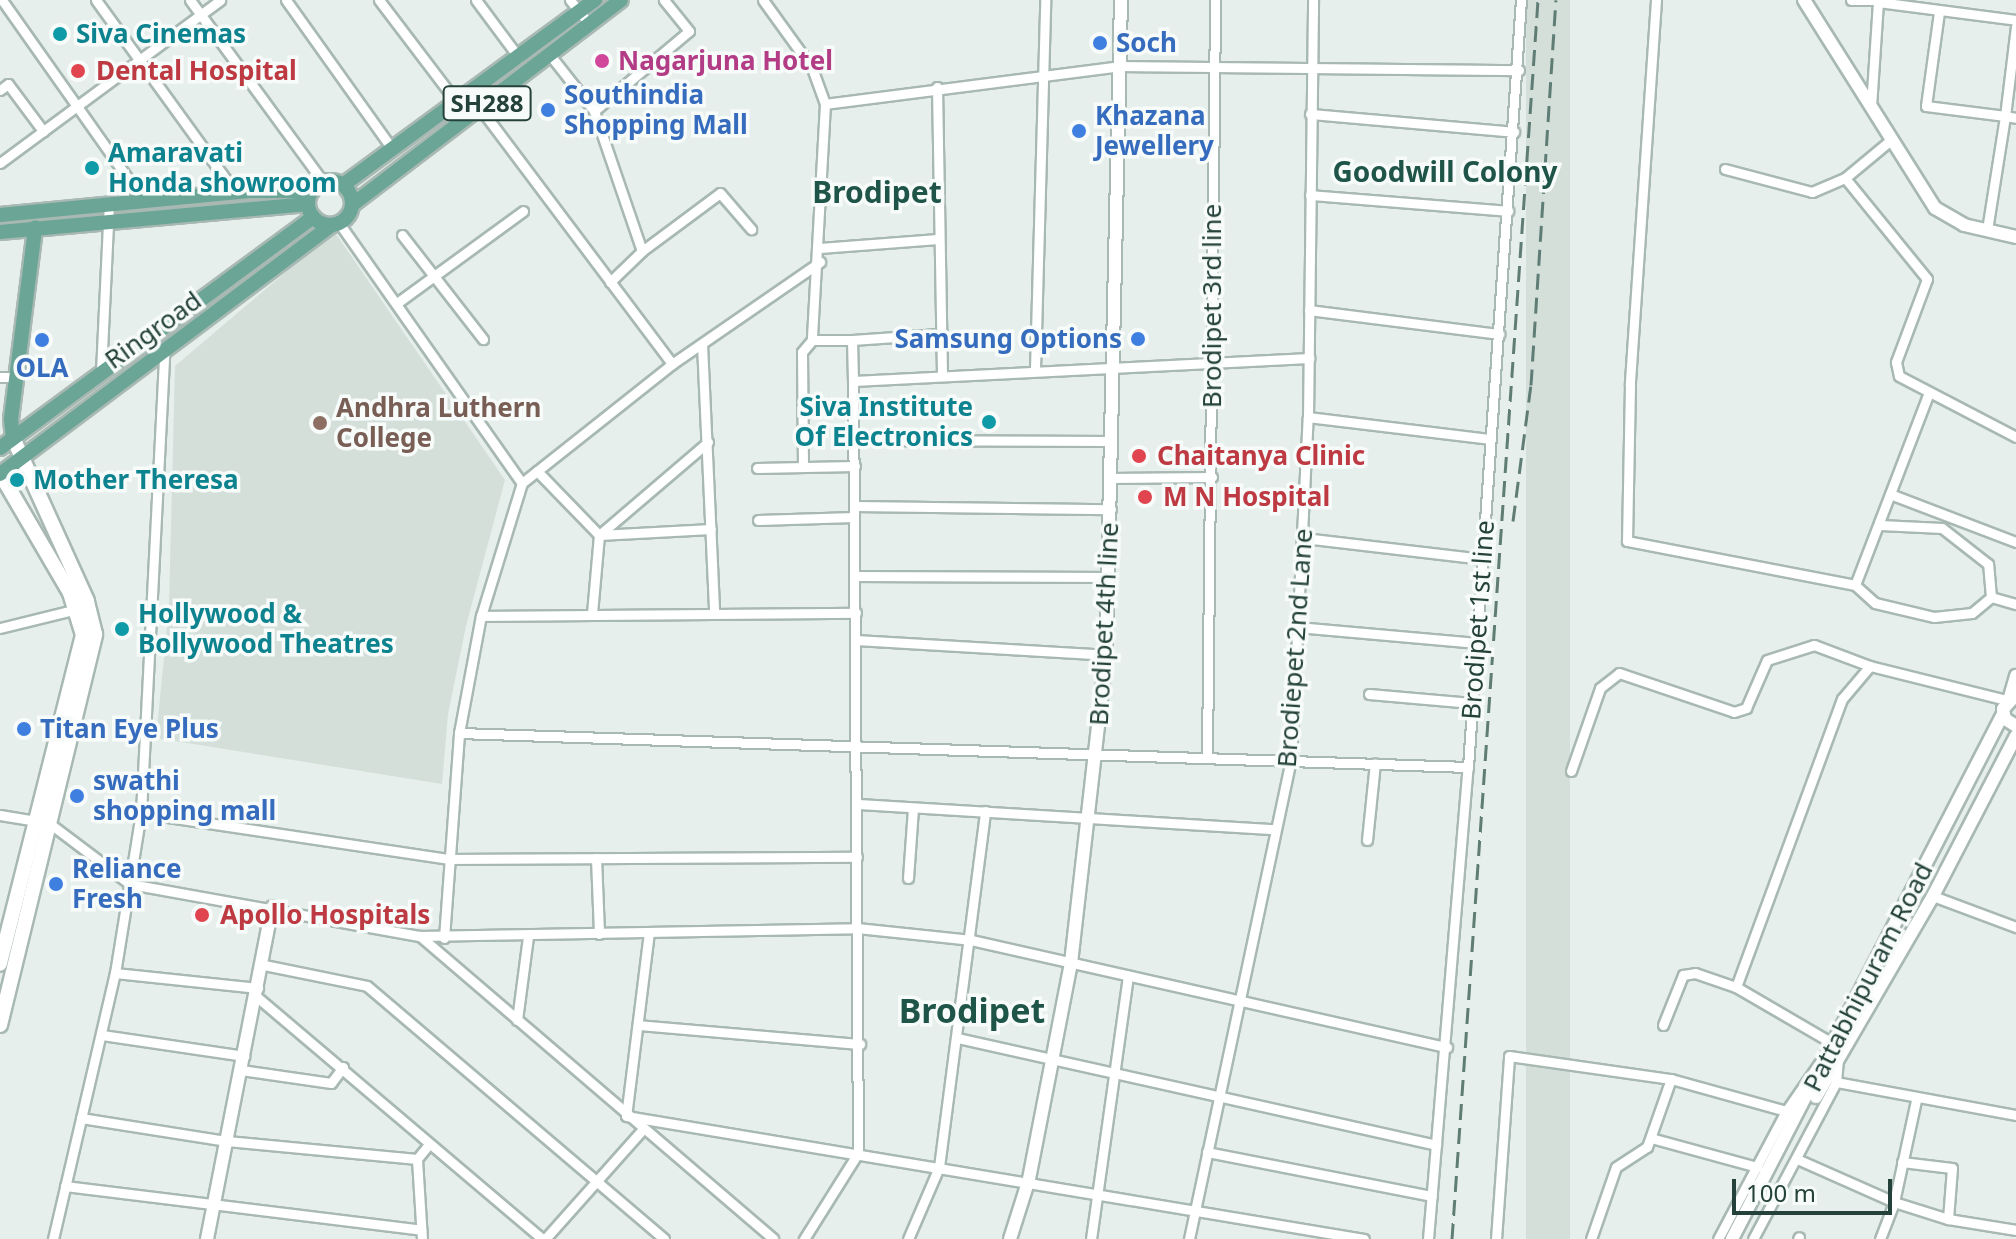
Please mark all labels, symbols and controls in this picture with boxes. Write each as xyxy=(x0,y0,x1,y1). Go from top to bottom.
place label: Siva Cinemas xyxy=(76,18,246,50)
marker: Siva Cinemas xyxy=(51,25,69,43)
place label: Soch xyxy=(1116,27,1177,59)
marker: Soch xyxy=(1091,34,1109,52)
place label: Nagarjuna Hotel xyxy=(618,45,833,77)
marker: Nagarjuna Hotel xyxy=(593,52,611,70)
place label: Dental Hospital xyxy=(96,55,297,87)
marker: Dental Hospital xyxy=(67,60,89,82)
place label: Southindia Shopping Mall xyxy=(564,79,748,140)
road number: SH288 xyxy=(441,83,533,123)
place label: Khazana Jewellery xyxy=(1095,100,1214,162)
marker: Southindia Shopping Mall xyxy=(539,101,557,119)
marker: Khazana Jewellery xyxy=(1070,122,1088,140)
place label: Amaravati Honda showroom xyxy=(108,137,337,198)
district label: Goodwill Colony xyxy=(1333,154,1557,188)
marker: Amaravati Honda showroom xyxy=(83,159,101,177)
district label: Brodipet xyxy=(812,174,942,210)
street label: Brodipet 3rd line xyxy=(1196,204,1228,408)
street label: Ringroad xyxy=(99,285,207,375)
place label: Samsung Options xyxy=(894,323,1122,355)
marker: Samsung Options xyxy=(1129,330,1147,348)
marker: OLA xyxy=(33,331,51,349)
place label: OLA xyxy=(15,352,69,384)
place label: Siva Institute Of Electronics xyxy=(795,391,973,452)
place label: Andhra Luthern College xyxy=(336,392,541,454)
marker: Siva Institute Of Electronics xyxy=(980,413,998,431)
marker: Andhra Luthern College xyxy=(311,414,329,432)
place label: Chaitanya Clinic xyxy=(1157,440,1365,472)
marker: Chaitanya Clinic xyxy=(1128,445,1150,467)
place label: Mother Theresa xyxy=(33,464,239,496)
marker: Mother Theresa xyxy=(8,471,26,489)
place label: M N Hospital xyxy=(1163,481,1330,513)
marker: M N Hospital xyxy=(1134,486,1156,508)
street label: Brodipet 1st line xyxy=(1455,519,1501,721)
street label: Brodipet 4th line xyxy=(1083,522,1125,726)
street label: Brodiepet 2nd Lane xyxy=(1271,527,1319,769)
place label: Hollywood & Bollywood Theatres xyxy=(138,598,394,660)
marker: Hollywood & Bollywood Theatres xyxy=(113,620,131,638)
place label: Titan Eye Plus xyxy=(40,713,219,745)
marker: Titan Eye Plus xyxy=(15,720,33,738)
place label: swathi shopping mall xyxy=(93,765,276,826)
marker: swathi shopping mall xyxy=(68,787,86,805)
place label: Reliance Fresh xyxy=(72,853,182,914)
street label: Pattabhipuram Road xyxy=(1797,857,1939,1097)
marker: Reliance Fresh xyxy=(47,875,65,893)
place label: Apollo Hospitals xyxy=(220,899,430,931)
marker: Apollo Hospitals xyxy=(191,904,213,926)
district label: Brodipet xyxy=(899,991,1045,1031)
scale bar xyxy=(1736,1163,1896,1213)
text: 100 m xyxy=(1746,1176,1816,1209)

